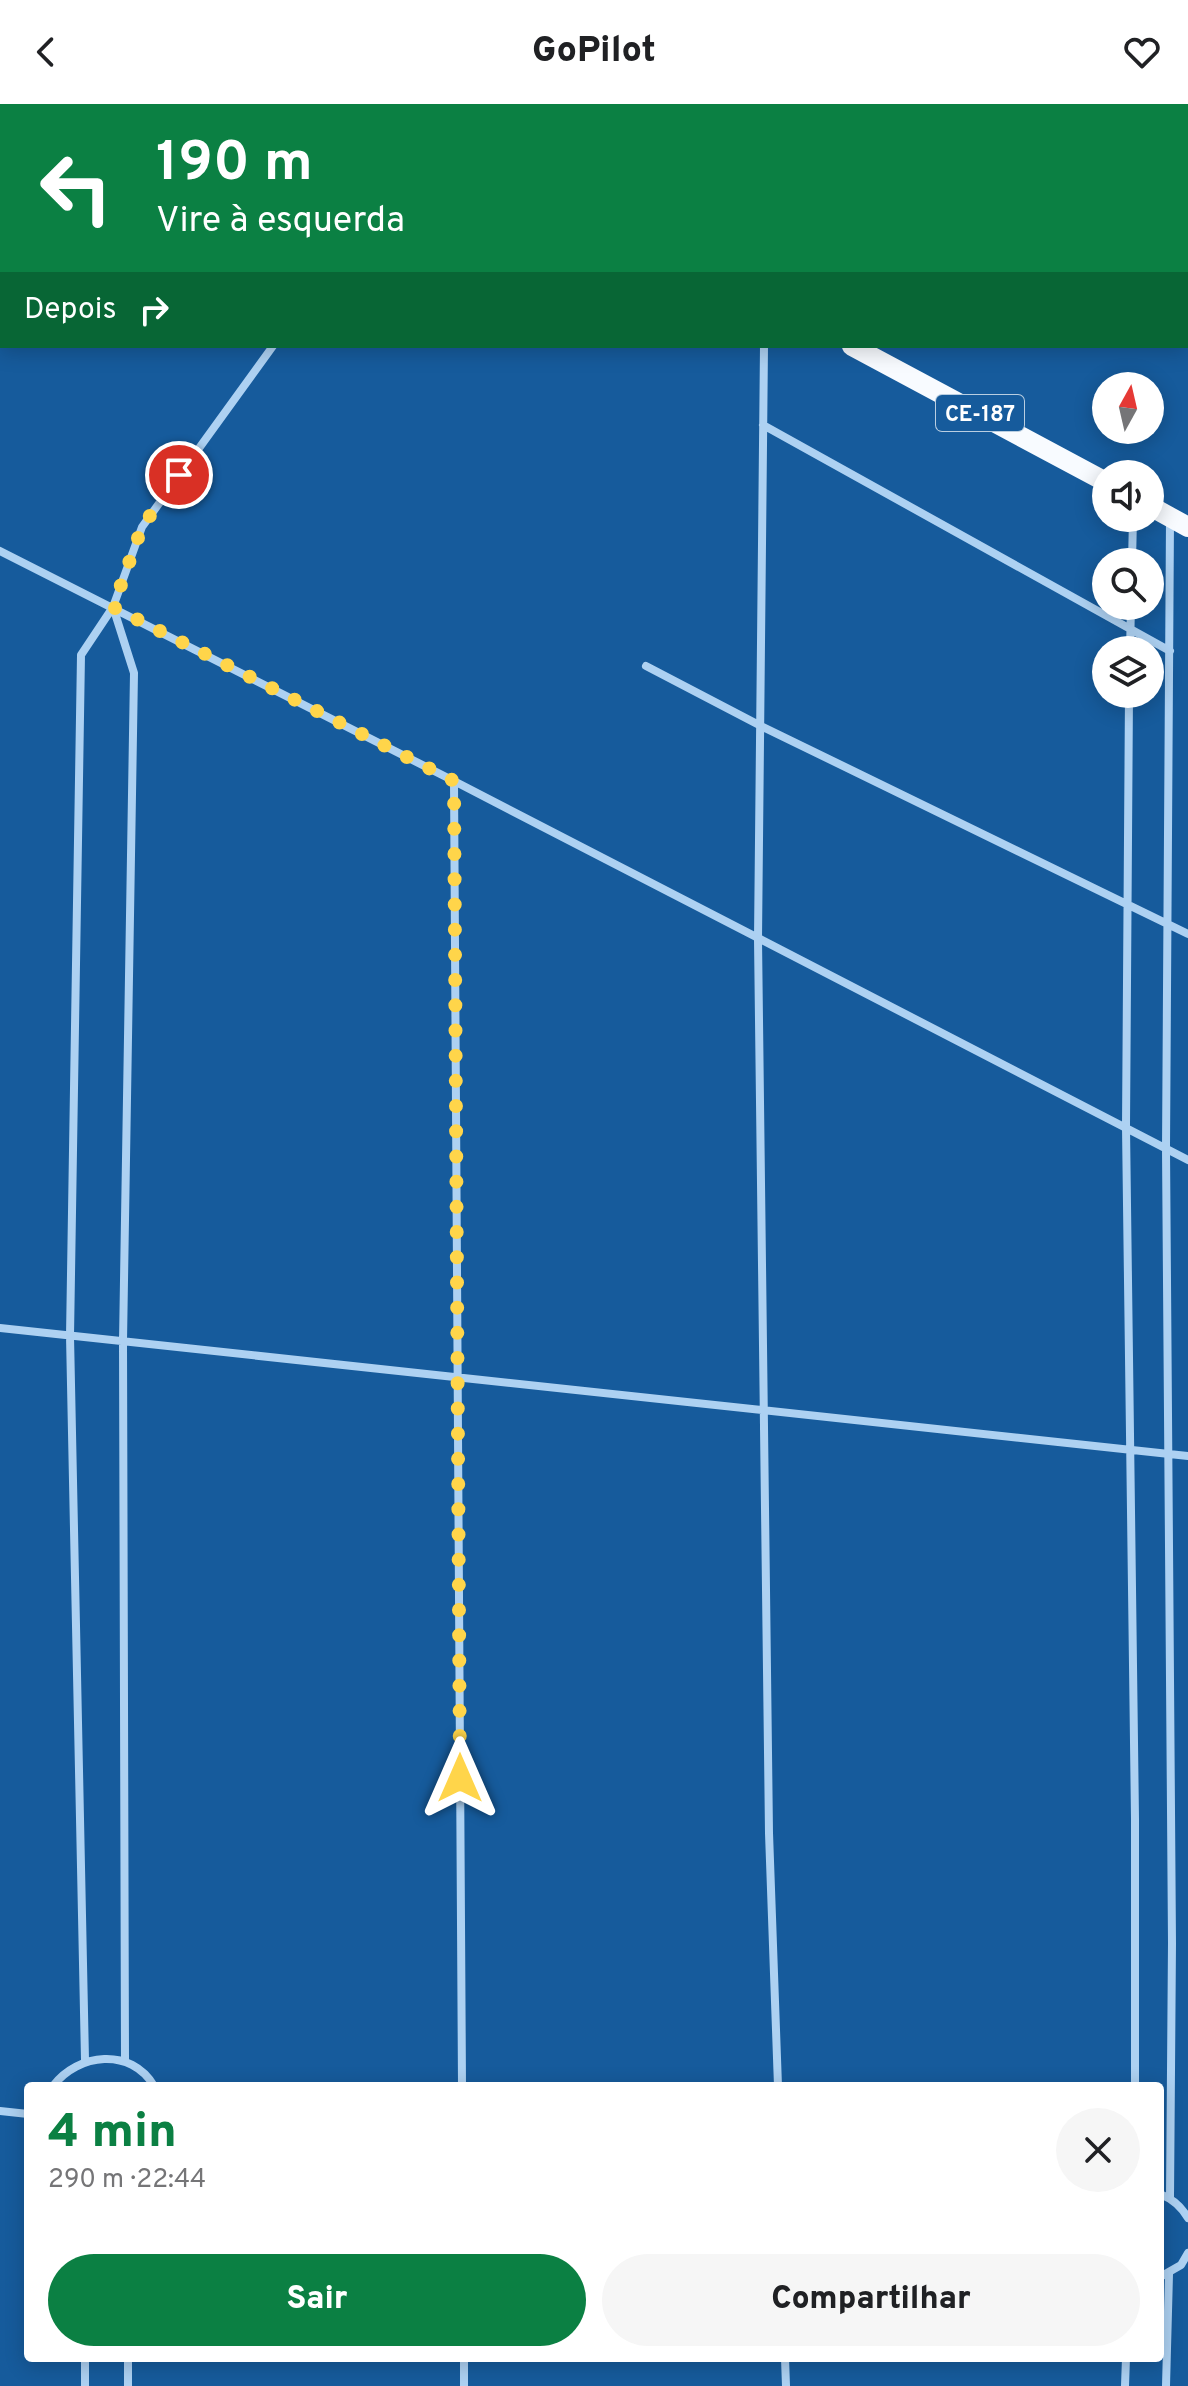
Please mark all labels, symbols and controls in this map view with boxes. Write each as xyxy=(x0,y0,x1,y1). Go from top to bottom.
text: GoPilot xyxy=(532,29,656,75)
icon: back xyxy=(24,30,68,74)
icon: heart xyxy=(1120,30,1164,74)
text: 190 m xyxy=(156,130,313,200)
icon: left xyxy=(24,136,128,240)
text: Vire à esquerda xyxy=(156,199,405,245)
icon: right xyxy=(132,288,176,332)
text: Depois xyxy=(24,292,116,329)
north arrow xyxy=(1092,372,1164,444)
map controls xyxy=(1092,372,1164,708)
road number: CE-187 xyxy=(936,395,1024,431)
pin xyxy=(145,441,213,509)
icon: arrive xyxy=(157,453,201,497)
button: sound xyxy=(1092,460,1164,532)
button: search xyxy=(1092,548,1164,620)
button: layers xyxy=(1092,636,1164,708)
position arrow xyxy=(418,1736,502,1820)
text: 4 min xyxy=(48,2104,177,2164)
button: close xyxy=(1056,2108,1140,2192)
text: 290 m · 22:44 xyxy=(48,2164,206,2197)
button: Sair xyxy=(48,2254,586,2346)
button: Compartilhar xyxy=(602,2254,1140,2346)

